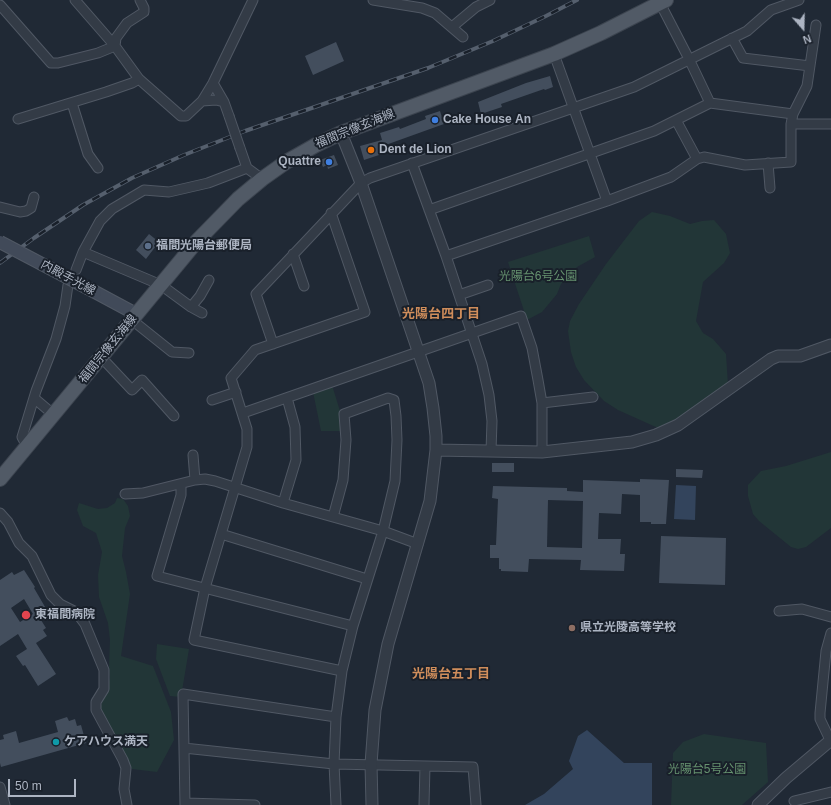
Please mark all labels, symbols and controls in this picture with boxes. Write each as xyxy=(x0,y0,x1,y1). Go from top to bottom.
north arrow xyxy=(783,8,823,48)
text: N xyxy=(801,32,813,46)
street label: 福間宗像玄海線 xyxy=(313,107,397,151)
place label: Cake House An xyxy=(443,113,531,127)
marker: Cake House An xyxy=(430,115,440,125)
place label: Dent de Lion xyxy=(379,143,452,157)
marker: Dent de Lion xyxy=(366,145,376,155)
place label: Quattre xyxy=(278,155,321,169)
marker: Quattre xyxy=(324,157,334,167)
place label: 福間光陽台郵便局 xyxy=(156,239,252,253)
marker: 福間光陽台郵便局 xyxy=(143,241,153,251)
street label: 内殿手光線 xyxy=(38,258,98,298)
park label: 光陽台6号公園 xyxy=(499,270,577,284)
district label: 光陽台四丁目 xyxy=(402,306,480,322)
street label: 福間宗像玄海線 xyxy=(76,312,140,386)
place label: 東福間病院 xyxy=(35,608,95,622)
marker: 東福間病院 xyxy=(20,609,32,621)
place label: 県立光陵高等学校 xyxy=(580,621,676,635)
marker: 県立光陵高等学校 xyxy=(567,623,577,633)
district label: 光陽台五丁目 xyxy=(412,666,490,682)
place label: ケアハウス満天 xyxy=(64,735,148,749)
marker: ケアハウス満天 xyxy=(51,737,61,747)
park label: 光陽台5号公園 xyxy=(668,763,746,777)
scale bar xyxy=(10,771,78,797)
text: 50 m xyxy=(15,779,42,793)

